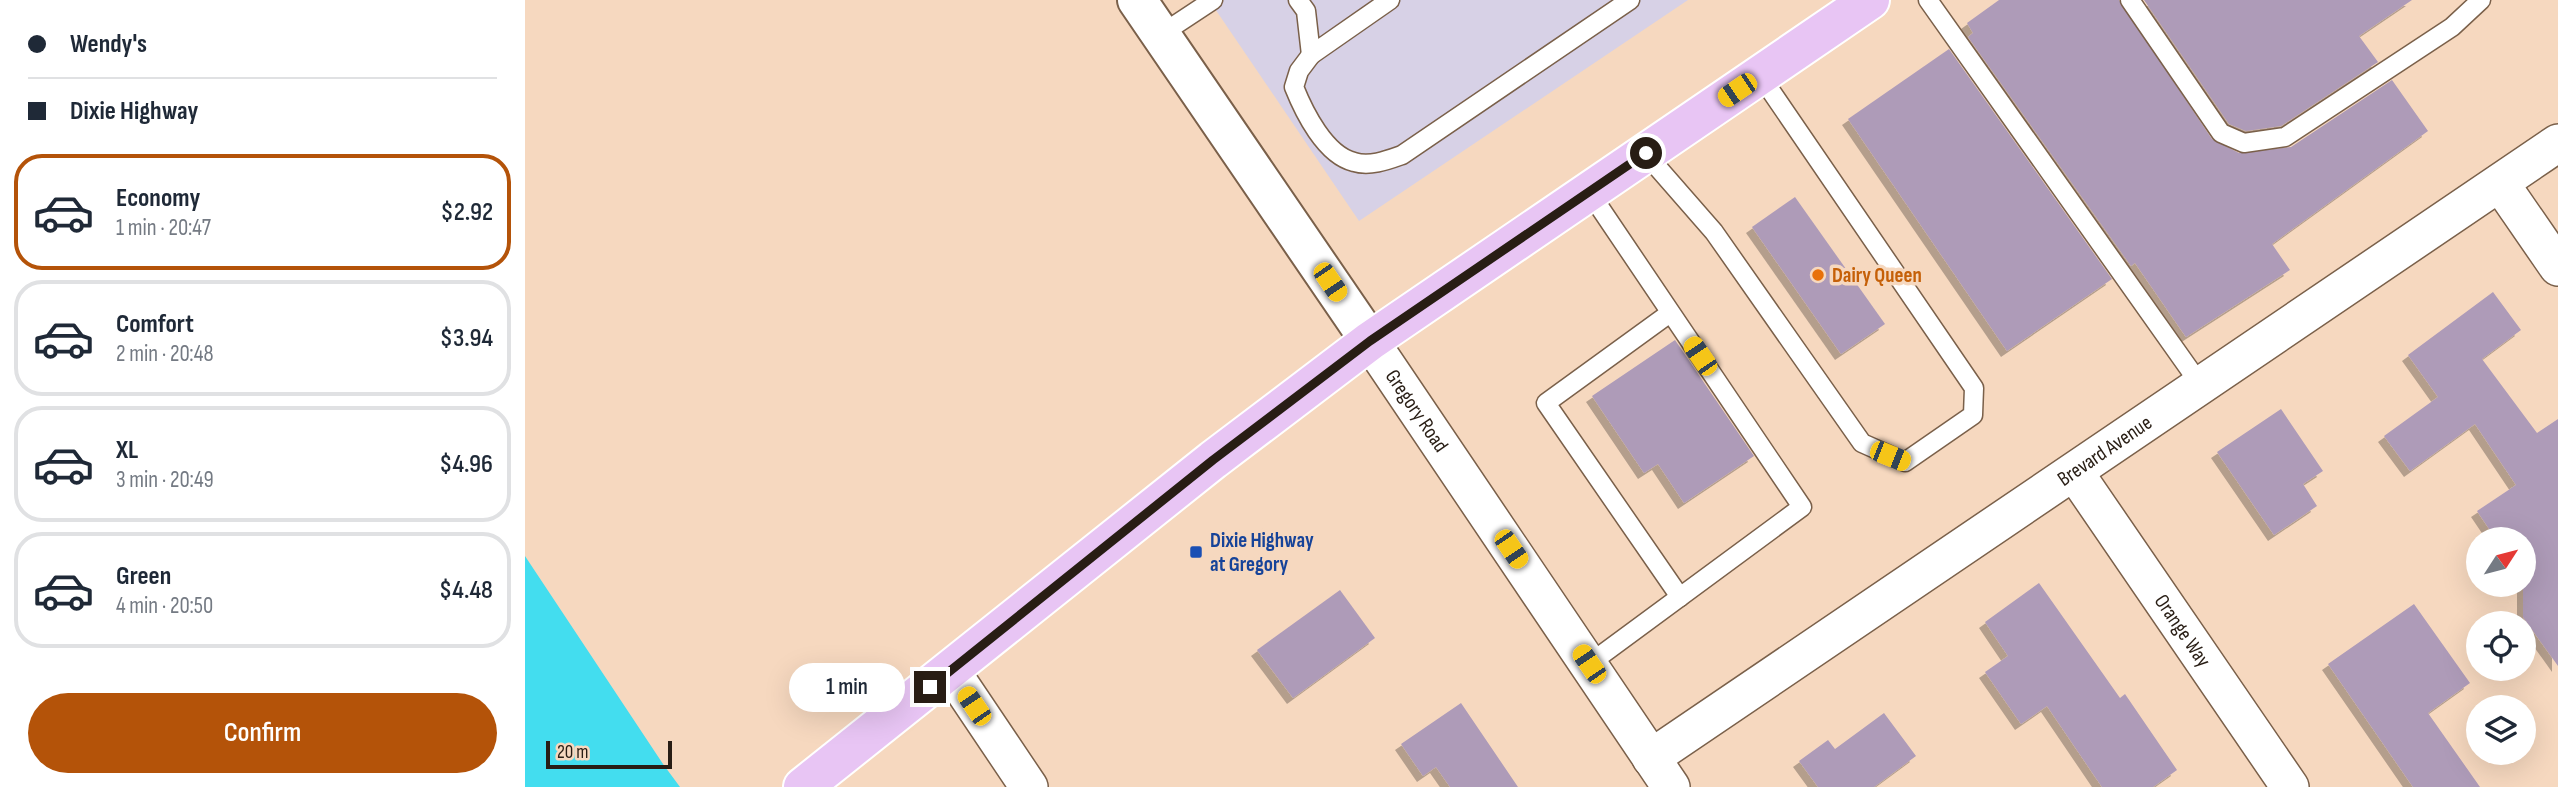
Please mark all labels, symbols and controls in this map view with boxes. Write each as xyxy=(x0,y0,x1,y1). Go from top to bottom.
text: Wendy's xyxy=(70,29,147,60)
car xyxy=(1714,70,1761,110)
text: Dixie Highway xyxy=(70,96,198,127)
route start xyxy=(1630,137,1662,169)
icon: car xyxy=(32,181,95,244)
text: Economy xyxy=(116,183,200,214)
text: $2.92 xyxy=(441,197,493,228)
text: 1 min · 20:47 xyxy=(116,214,211,242)
car xyxy=(1310,259,1351,305)
place label: Dairy Queen xyxy=(1832,263,1922,288)
marker: Dairy Queen xyxy=(1810,267,1826,283)
icon: car xyxy=(32,307,95,370)
text: Comfort xyxy=(116,309,194,340)
text: $3.94 xyxy=(440,323,493,354)
car xyxy=(1680,333,1721,379)
text: 2 min · 20:48 xyxy=(116,340,213,368)
street label: Gregory Road xyxy=(1380,365,1454,457)
street label: Brevard Avenue xyxy=(2053,410,2156,491)
icon: car xyxy=(32,433,95,496)
text: XL xyxy=(116,435,138,466)
car xyxy=(1867,438,1914,474)
text: $4.96 xyxy=(439,449,493,480)
text: 3 min · 20:49 xyxy=(116,466,214,494)
car xyxy=(1491,526,1532,572)
north arrow xyxy=(2466,527,2536,597)
map controls xyxy=(2466,527,2536,765)
place label: Dixie Highway at Gregory xyxy=(1210,528,1314,577)
marker: Dixie Highway at Gregory xyxy=(1188,544,1204,560)
icon: car xyxy=(32,559,95,622)
text: Green xyxy=(116,561,171,592)
text: $4.48 xyxy=(439,575,493,606)
street label: Orange Way xyxy=(2149,590,2217,672)
text: 4 min · 20:50 xyxy=(116,592,213,620)
button: locate xyxy=(2466,611,2536,681)
car xyxy=(1569,641,1610,687)
callout: 1 min xyxy=(790,662,905,712)
route end xyxy=(914,671,946,703)
text: 1 min xyxy=(826,673,868,701)
car xyxy=(954,683,995,729)
button: Confirm xyxy=(28,693,497,773)
button: layers xyxy=(2466,695,2536,765)
scale bar xyxy=(546,738,672,770)
text: 20 m xyxy=(557,741,589,764)

